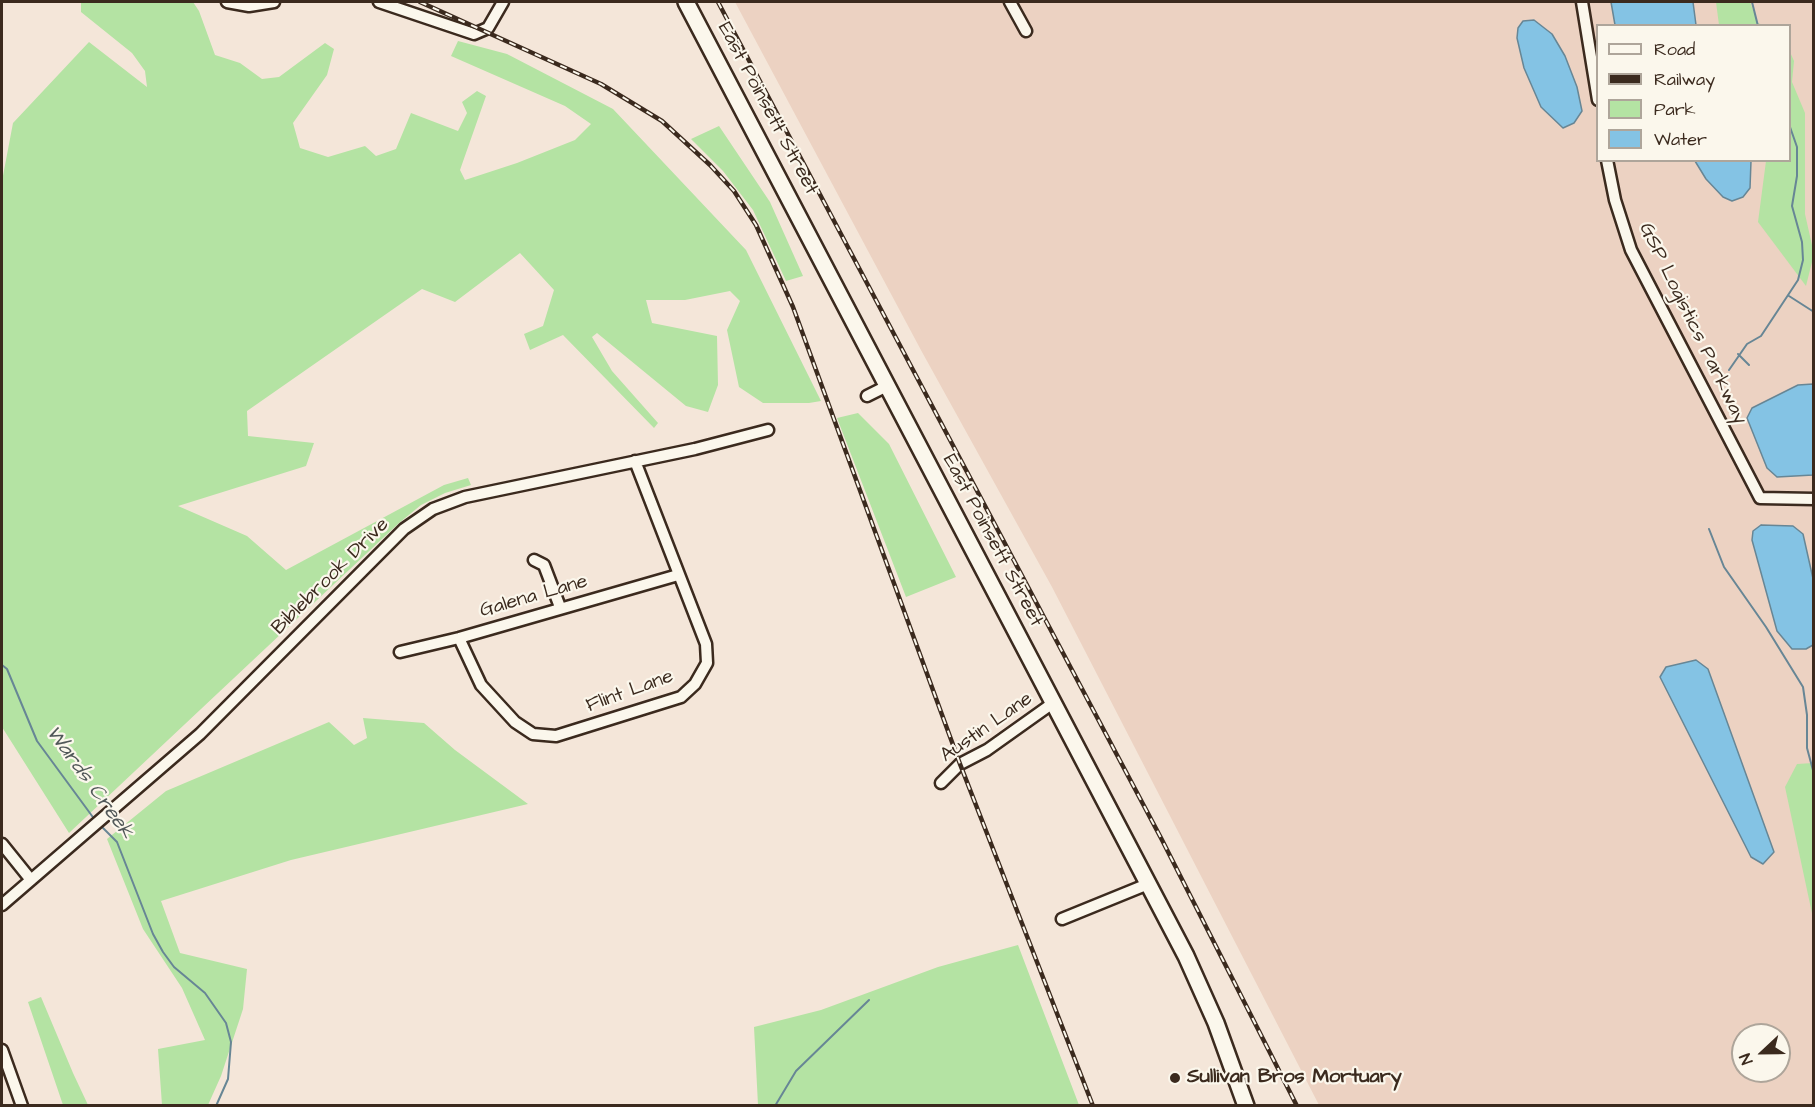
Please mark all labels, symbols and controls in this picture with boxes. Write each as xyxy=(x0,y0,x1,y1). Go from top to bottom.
street label: East Poinsett Street xyxy=(711,19,823,199)
legend xyxy=(1596,24,1791,162)
text: Road xyxy=(1654,37,1695,62)
text: Railway xyxy=(1654,67,1715,92)
text: Park xyxy=(1654,97,1696,122)
text: Water xyxy=(1654,127,1707,152)
street label: GSP Logistics Parkway xyxy=(1633,219,1751,429)
street label: East Poinsett Street xyxy=(936,451,1048,631)
street label: Biblebrook Drive xyxy=(267,513,395,641)
street label: Galena Lane xyxy=(477,570,591,624)
street label: Flint Lane xyxy=(583,665,677,719)
street label: Austin Lane xyxy=(936,687,1038,769)
water label: Wards Creek xyxy=(39,721,139,845)
north arrow xyxy=(1731,1023,1791,1083)
text: N xyxy=(1734,1050,1758,1068)
place label: Sullivan Bros Mortuary xyxy=(1187,1066,1402,1090)
marker: Sullivan Bros Mortuary xyxy=(1168,1071,1182,1085)

